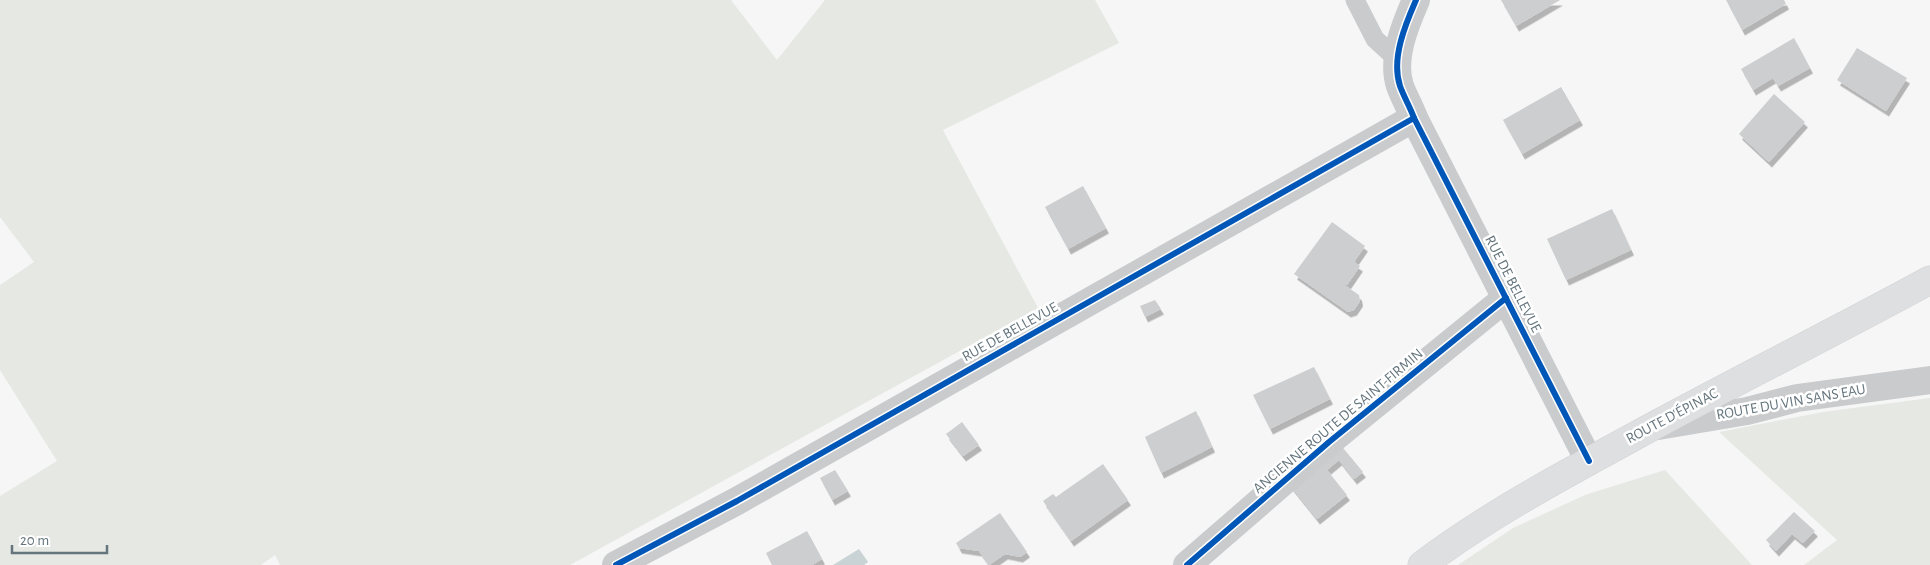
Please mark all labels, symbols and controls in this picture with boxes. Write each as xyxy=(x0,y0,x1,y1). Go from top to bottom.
street label: RUE DE BELLEVUE xyxy=(1482,233,1544,335)
street label: RUE DE BELLEVUE xyxy=(960,300,1060,364)
street label: ANCIENNE ROUTE DE SAINT-FIRMIN xyxy=(1250,346,1426,496)
street label: ROUTE DU VIN SANS EAU xyxy=(1715,381,1867,423)
street label: ROUTE D'ÉPINAC xyxy=(1623,384,1721,446)
scale bar xyxy=(12,522,108,554)
text: 20 m xyxy=(20,533,49,548)

